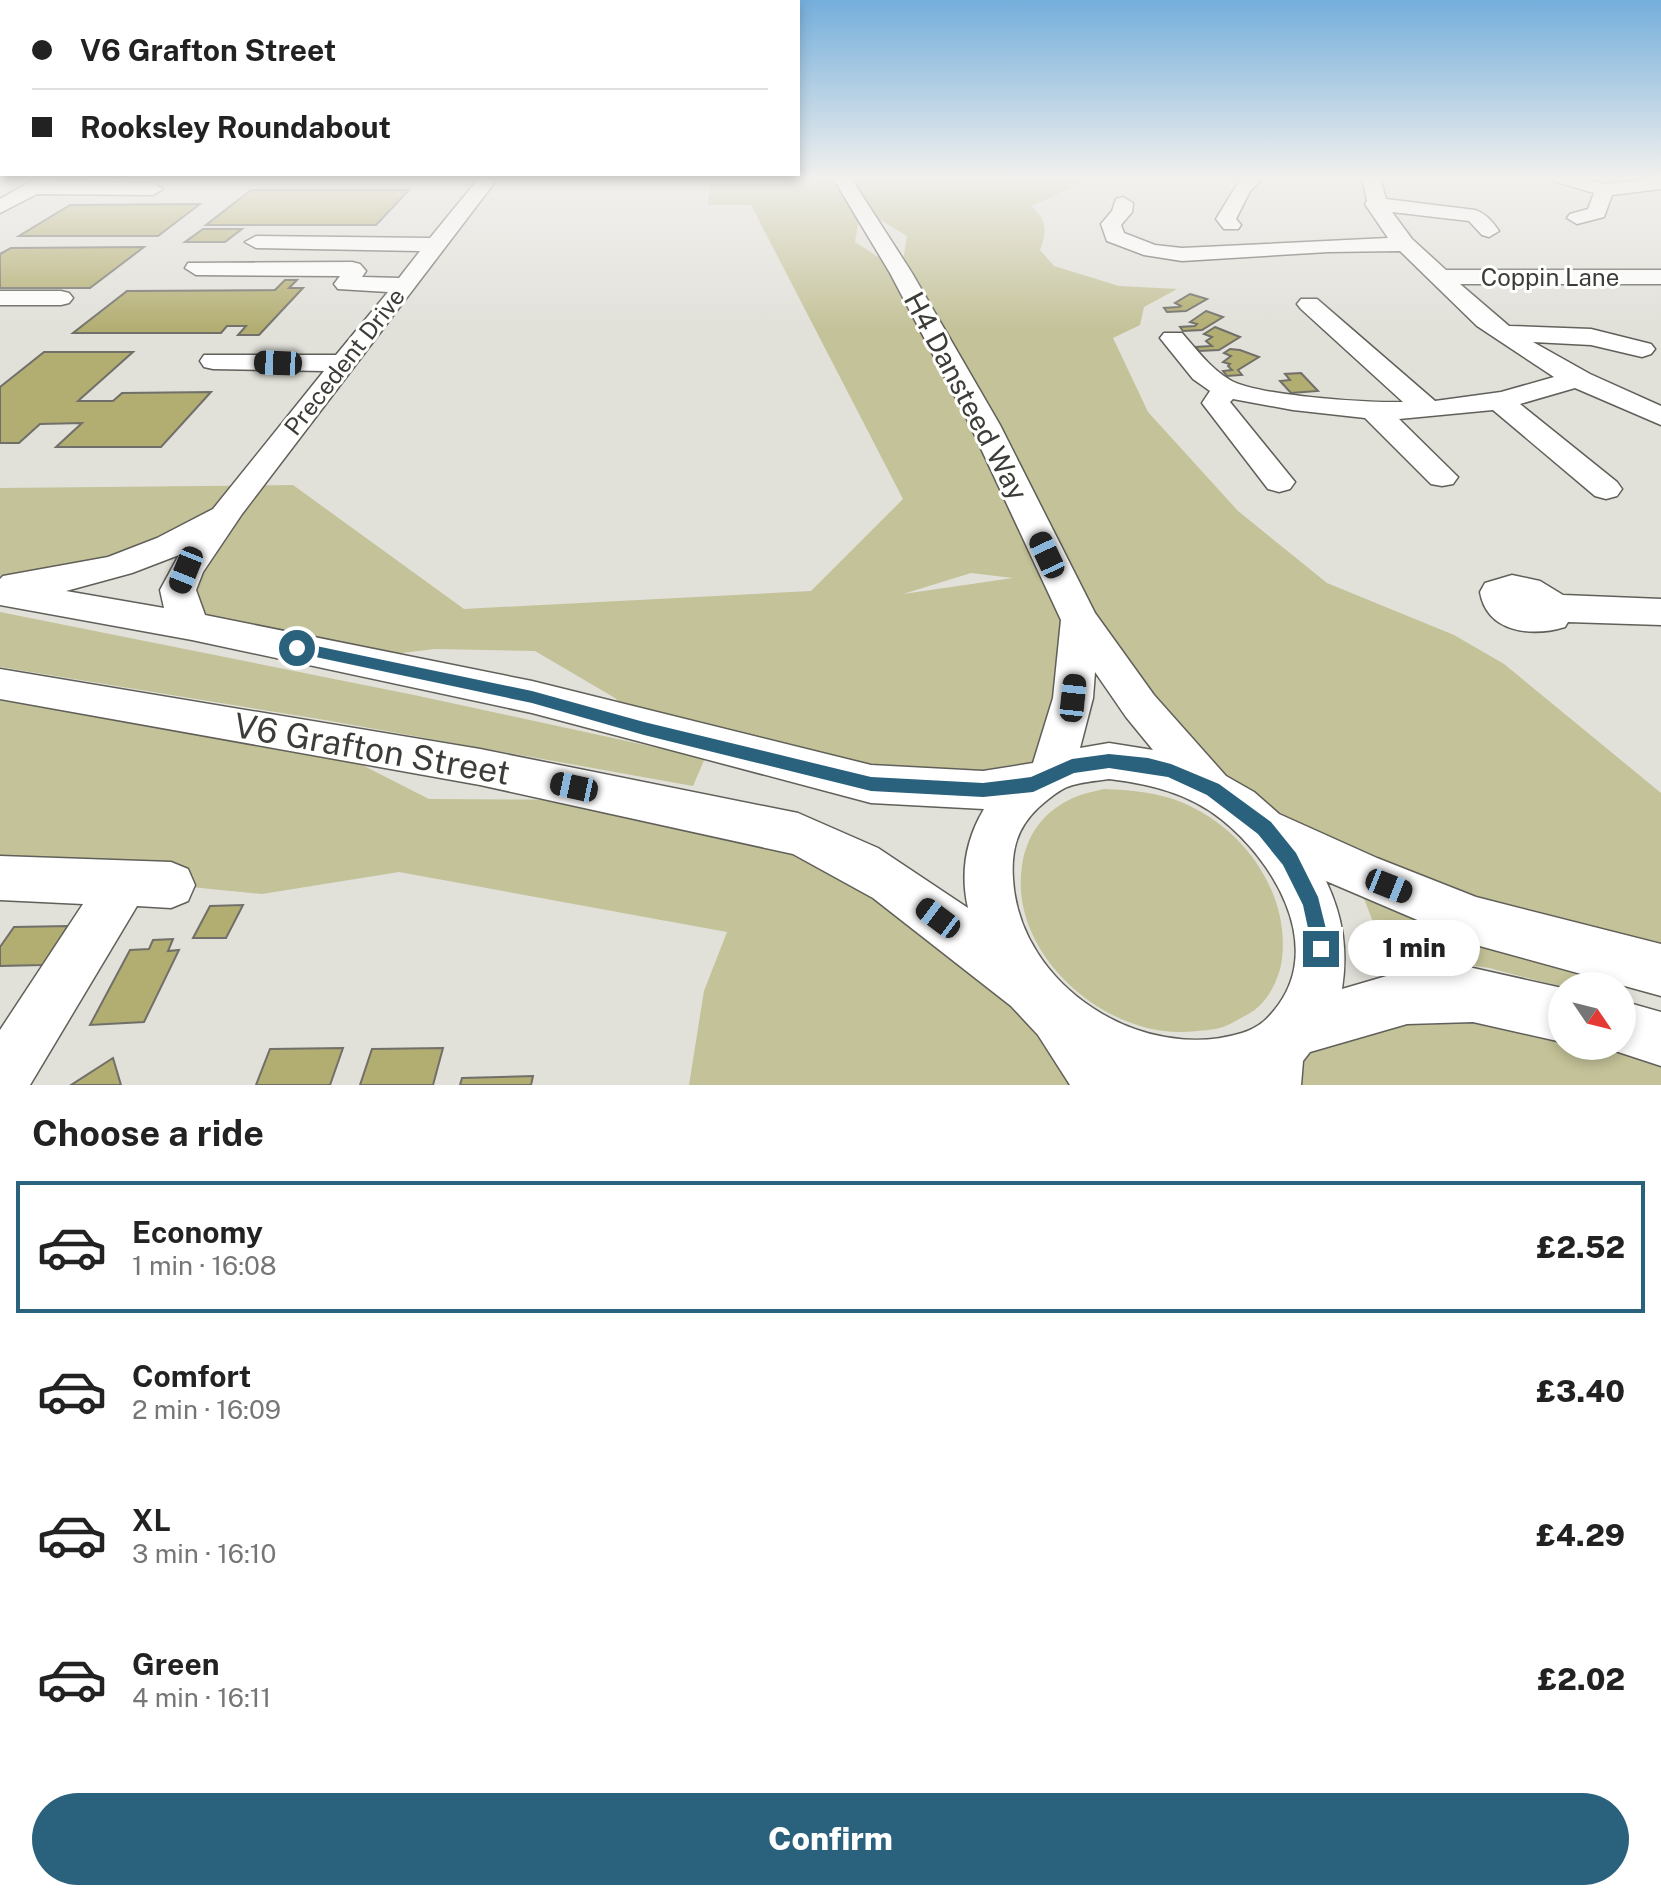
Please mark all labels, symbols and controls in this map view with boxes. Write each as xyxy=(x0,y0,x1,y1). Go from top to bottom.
text: V6 Grafton Street xyxy=(80,32,336,68)
text: Rooksley Roundabout xyxy=(80,109,391,145)
street label: Coppin Lane xyxy=(1481,263,1619,291)
street label: Precedent Drive xyxy=(278,282,410,440)
street label: H4 Dansteed Way xyxy=(898,286,1035,506)
car xyxy=(254,350,302,376)
car xyxy=(1026,528,1068,582)
car xyxy=(166,543,206,597)
route start xyxy=(279,630,315,666)
car xyxy=(1059,673,1087,723)
street label: V6 Grafton Street xyxy=(231,705,513,793)
car xyxy=(548,770,600,804)
car xyxy=(1362,866,1416,906)
car xyxy=(912,894,964,942)
callout: 1 min xyxy=(1349,921,1481,977)
route end xyxy=(1303,931,1339,967)
text: 1 min xyxy=(1382,932,1446,963)
north arrow xyxy=(1548,972,1636,1060)
map controls xyxy=(1548,972,1636,1060)
text: Choose a ride xyxy=(32,1112,264,1154)
icon: car xyxy=(36,1211,108,1283)
text: Economy xyxy=(132,1214,263,1250)
text: £2.52 xyxy=(1537,1229,1625,1265)
text: 1 min · 16:08 xyxy=(132,1250,277,1281)
icon: car xyxy=(36,1355,108,1427)
text: Comfort xyxy=(132,1358,251,1394)
text: £3.40 xyxy=(1536,1373,1625,1409)
text: 2 min · 16:09 xyxy=(132,1394,281,1425)
icon: car xyxy=(36,1499,108,1571)
text: XL xyxy=(132,1502,171,1538)
text: £4.29 xyxy=(1536,1517,1625,1553)
text: 3 min · 16:10 xyxy=(132,1538,276,1569)
icon: car xyxy=(36,1643,108,1715)
text: Green xyxy=(132,1646,219,1682)
text: £2.02 xyxy=(1537,1661,1625,1697)
text: 4 min · 16:11 xyxy=(132,1682,271,1713)
button: Confirm xyxy=(32,1793,1629,1885)

